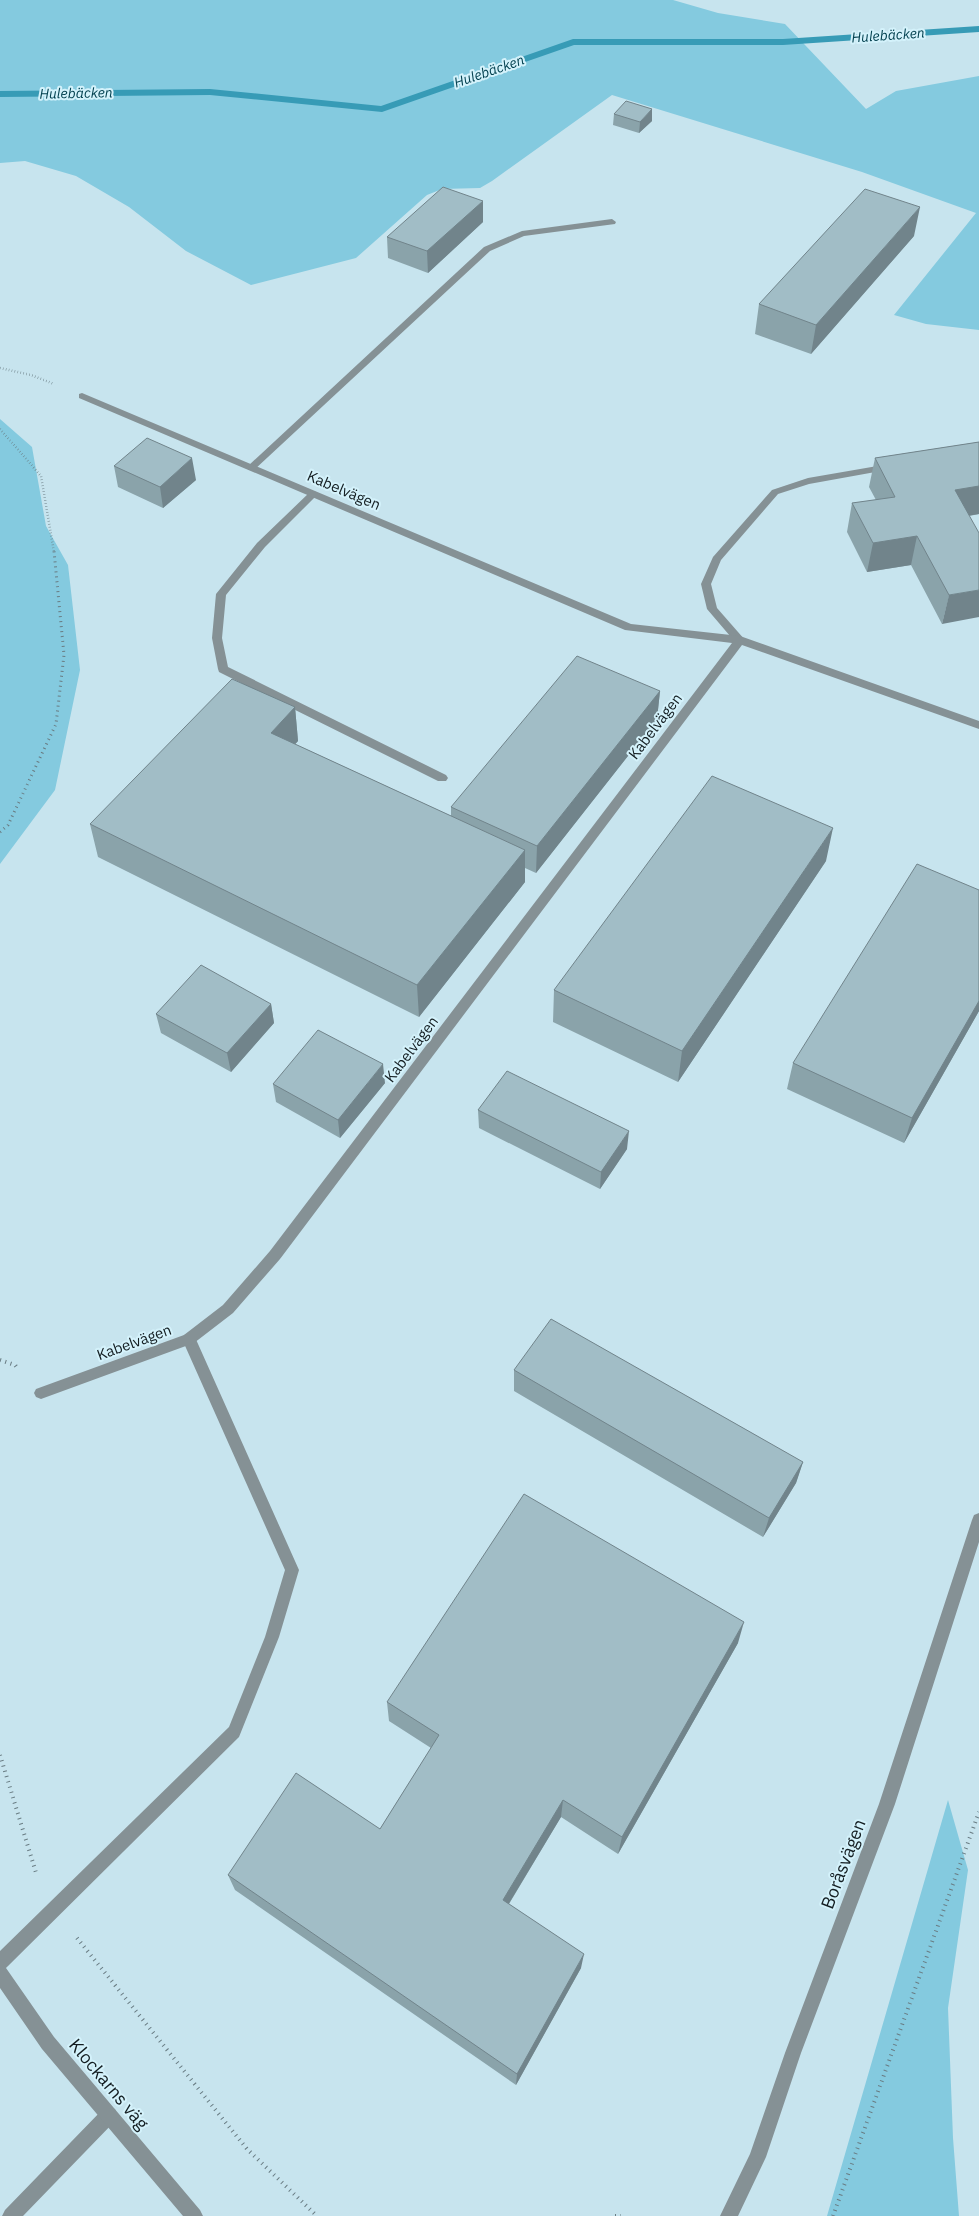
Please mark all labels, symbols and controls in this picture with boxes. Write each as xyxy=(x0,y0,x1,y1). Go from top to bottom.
water label: Hulebäcken xyxy=(851,23,925,47)
water label: Hulebäcken xyxy=(451,51,527,91)
water label: Hulebäcken xyxy=(39,83,113,103)
street label: Kabelvägen xyxy=(304,466,384,514)
street label: Kabelvägen xyxy=(624,689,686,763)
street label: Kabelvägen xyxy=(380,1012,442,1086)
street label: Kabelvägen xyxy=(94,1320,174,1364)
street label: Boråsvägen xyxy=(815,1816,871,1912)
street label: Klockarns väg xyxy=(64,2034,154,2135)

